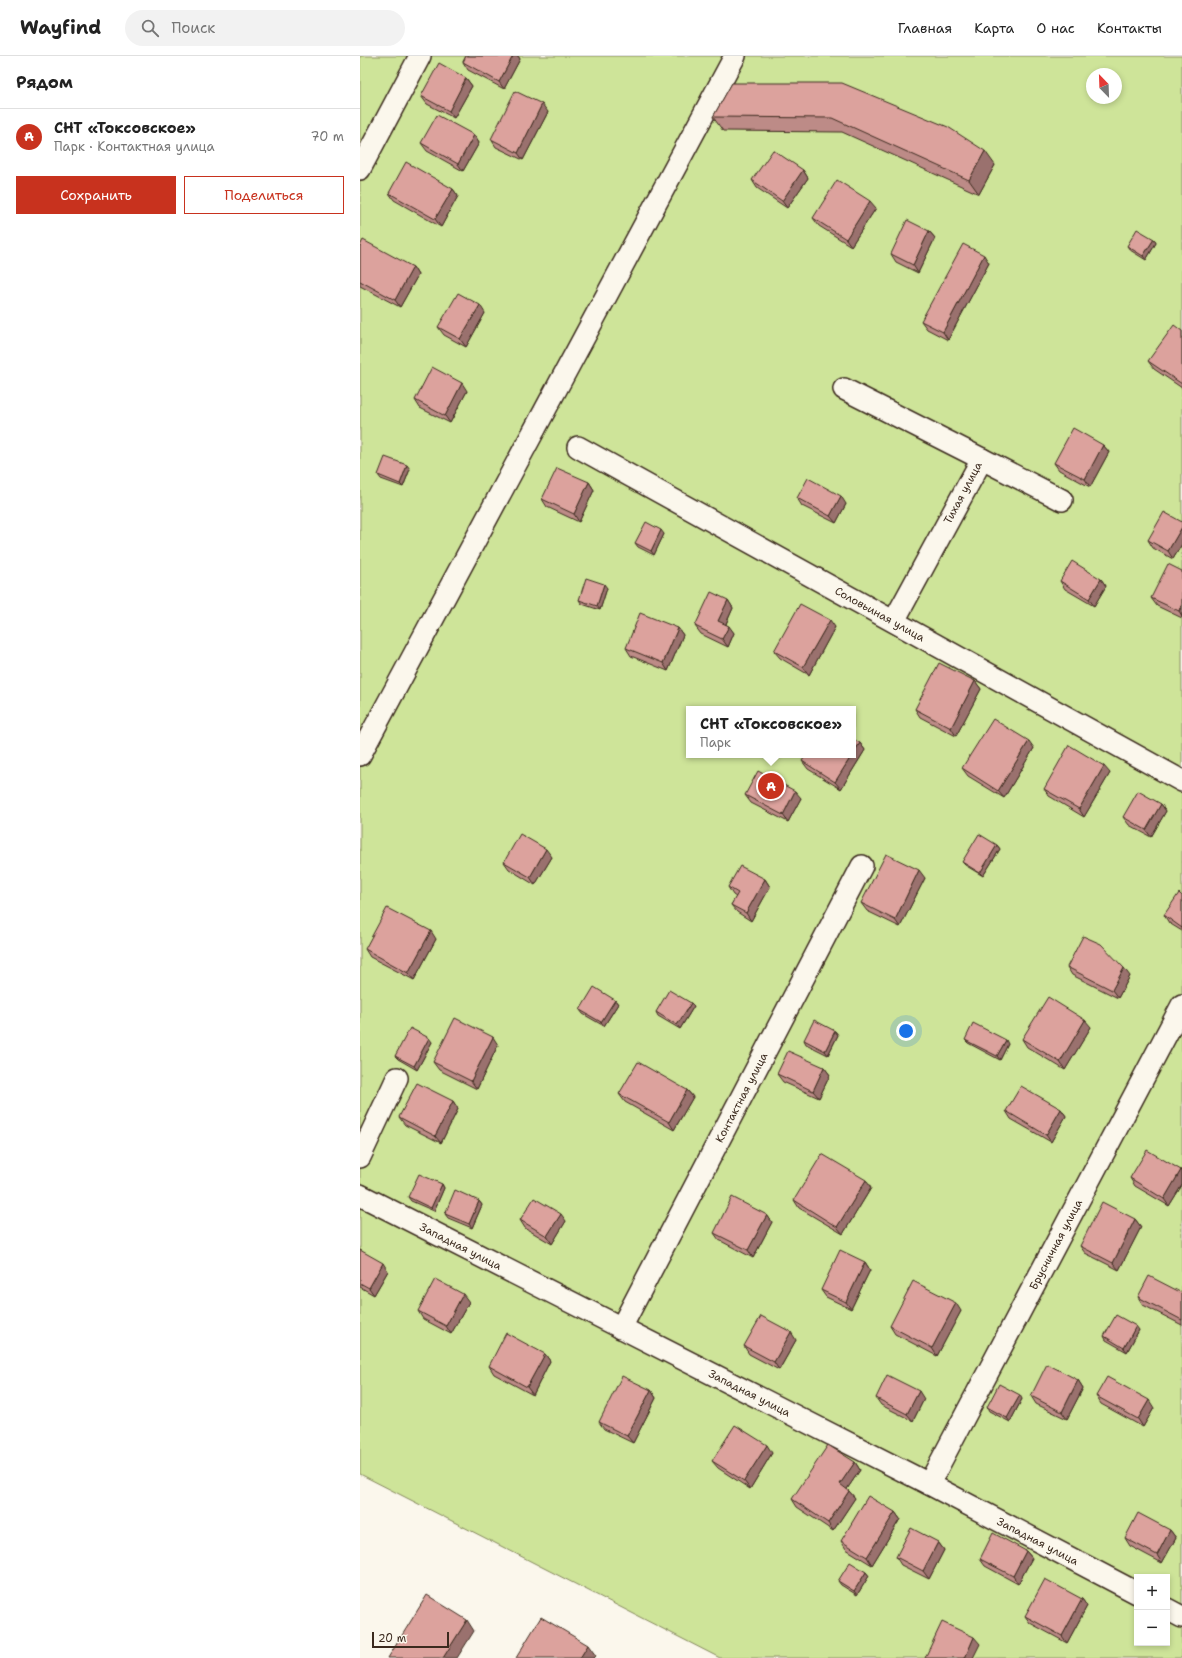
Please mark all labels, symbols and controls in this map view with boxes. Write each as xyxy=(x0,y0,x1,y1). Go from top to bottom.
search box xyxy=(125,10,405,46)
text: Wayfind xyxy=(20,15,101,40)
icon: search xyxy=(139,17,161,39)
text: Поиск xyxy=(171,18,215,38)
text: Главная xyxy=(898,19,952,37)
text: Карта xyxy=(974,19,1014,37)
text: О нас xyxy=(1036,19,1075,37)
text: Контакты xyxy=(1097,19,1162,37)
north arrow xyxy=(1086,68,1122,104)
text: Рядом xyxy=(16,71,73,93)
text: СНТ «Токсовское» xyxy=(54,118,196,138)
text: A xyxy=(24,128,34,145)
text: 70 m xyxy=(310,128,344,145)
text: Парк · Контактная улица xyxy=(54,138,215,155)
button: Сохранить xyxy=(16,176,176,214)
button: Поделиться xyxy=(184,176,344,214)
street label: Тихая улица xyxy=(940,459,986,527)
street label: Соловьиная улица xyxy=(832,583,928,645)
popup xyxy=(686,706,856,758)
text: СНТ «Токсовское» xyxy=(700,714,842,734)
text: Парк xyxy=(700,734,731,751)
pin: A xyxy=(758,771,784,801)
your location xyxy=(896,1021,916,1041)
street label: Контактная улица xyxy=(712,1050,771,1145)
street label: Брусничная улица xyxy=(1025,1196,1086,1292)
street label: Западная улица xyxy=(417,1219,504,1273)
street label: Западная улица xyxy=(706,1366,793,1420)
street label: Западная улица xyxy=(994,1513,1081,1569)
map controls xyxy=(1134,1574,1170,1646)
button: + xyxy=(1134,1574,1170,1610)
button: − xyxy=(1134,1610,1170,1646)
scale bar xyxy=(372,1630,449,1649)
text: 20 m xyxy=(378,1631,406,1646)

